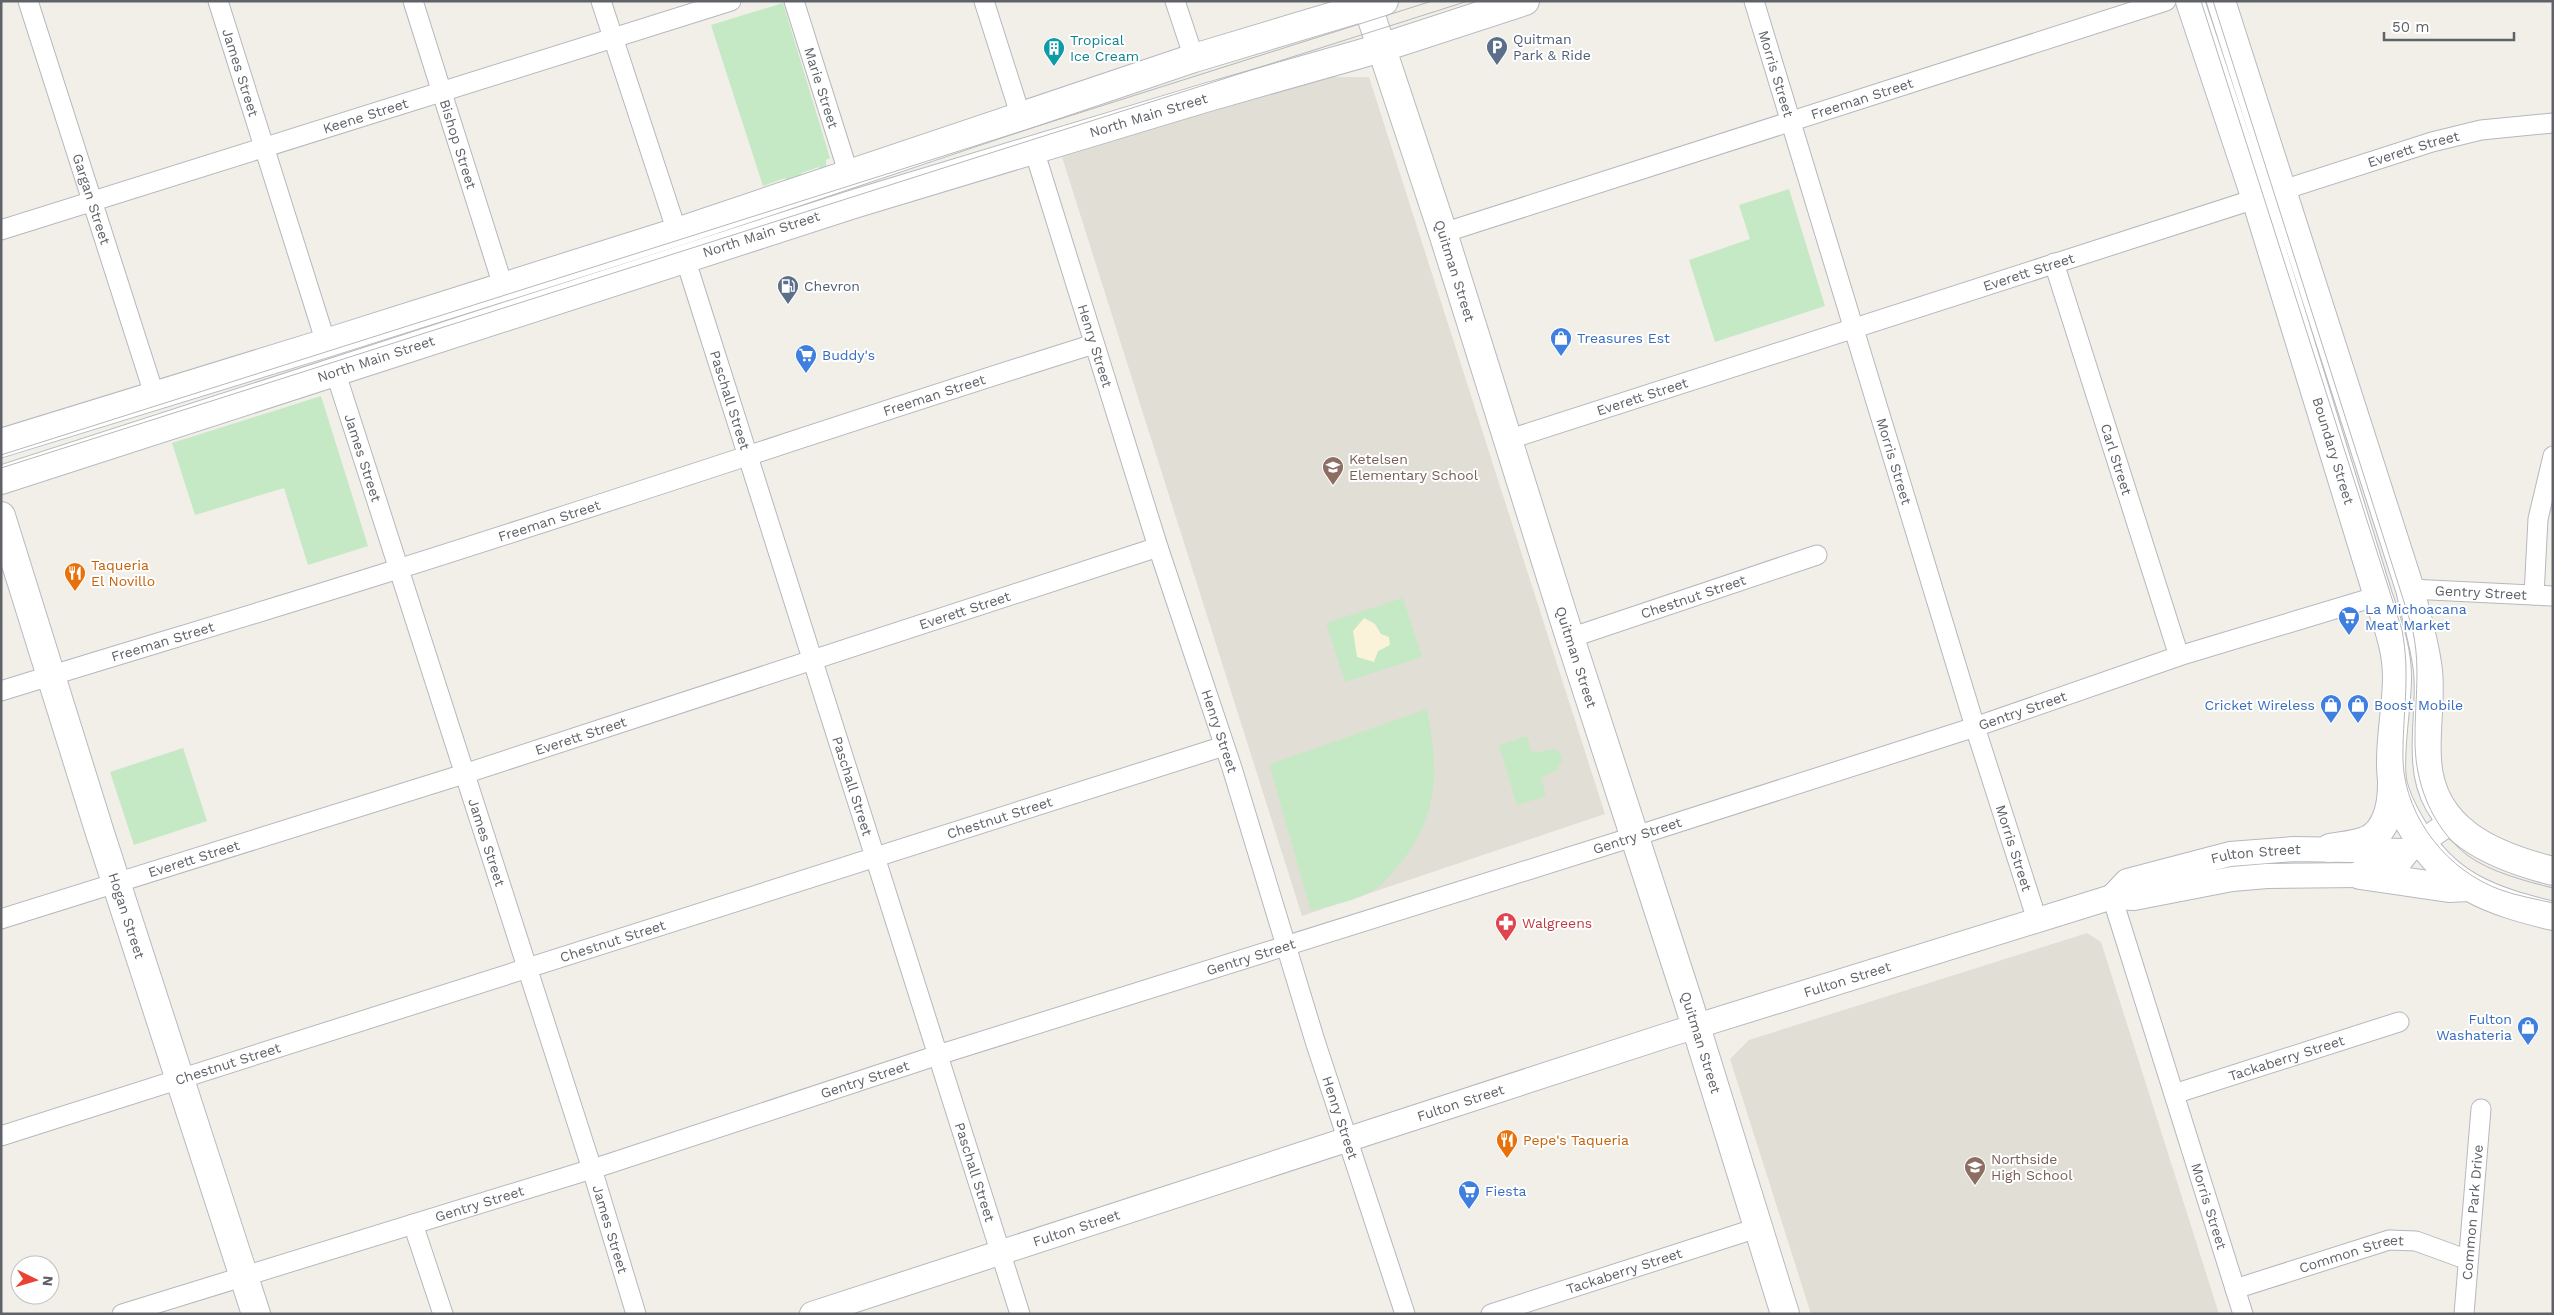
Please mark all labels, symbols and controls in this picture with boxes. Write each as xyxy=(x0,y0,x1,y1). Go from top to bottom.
scale bar xyxy=(2384,10,2514,42)
text: 50 m xyxy=(2392,18,2429,36)
street label: James Street xyxy=(219,27,262,119)
street label: Morris Street xyxy=(1755,28,1797,119)
place label: Quitman Park & Ride xyxy=(1513,31,1591,63)
place label: Tropical Ice Cream xyxy=(1070,32,1139,64)
parking icon: Quitman Park & Ride xyxy=(1485,35,1509,66)
building icon: Tropical Ice Cream xyxy=(1042,36,1066,67)
street label: Marie Street xyxy=(801,45,842,130)
street label: Freeman Street xyxy=(1809,75,1915,122)
street label: North Main Street xyxy=(1087,90,1209,140)
street label: Keene Street xyxy=(321,95,410,137)
street label: Bishop Street xyxy=(437,97,480,191)
street label: Everett Street xyxy=(2365,128,2461,170)
street label: Gargan Street xyxy=(69,152,114,247)
street label: North Main Street xyxy=(701,208,822,260)
street label: Quitman Street xyxy=(1431,218,1478,324)
street label: Everett Street xyxy=(1981,250,2076,294)
fuel station icon: Chevron xyxy=(776,274,800,305)
place label: Chevron xyxy=(804,278,860,294)
street label: Henry Street xyxy=(1075,302,1116,389)
shop icon: Treasures Est xyxy=(1549,326,1573,357)
place label: Treasures Est xyxy=(1577,330,1670,346)
street label: North Main Street xyxy=(315,332,437,385)
supermarket icon: Buddy's xyxy=(794,343,818,374)
place label: Buddy's xyxy=(822,347,875,363)
street label: Paschall Street xyxy=(707,348,753,452)
street label: Freeman Street xyxy=(881,371,987,419)
street label: Everett Street xyxy=(1594,374,1690,419)
street label: Boundary Street xyxy=(2309,395,2357,506)
street label: James Street xyxy=(341,412,385,504)
street label: Morris Street xyxy=(1873,416,1915,507)
street label: Carl Street xyxy=(2098,422,2135,497)
place label: Ketelsen Elementary School xyxy=(1349,451,1479,483)
school or university icon: Ketelsen Elementary School xyxy=(1321,455,1345,486)
street label: Freeman Street xyxy=(496,497,602,545)
place label: Taqueria El Novillo xyxy=(91,557,155,589)
restaurant icon: Taqueria El Novillo xyxy=(63,561,87,592)
street label: Chestnut Street xyxy=(1639,571,1748,622)
street label: Gentry Street xyxy=(2434,582,2527,603)
street label: Everett Street xyxy=(917,588,1012,633)
place label: La Michoacana Meat Market xyxy=(2365,601,2467,633)
street label: Quitman Street xyxy=(1553,604,1600,710)
supermarket icon: La Michoacana Meat Market xyxy=(2337,605,2361,636)
street label: Freeman Street xyxy=(109,618,216,665)
street label: Henry Street xyxy=(1198,687,1241,775)
street label: Gentry Street xyxy=(1976,688,2069,733)
shop icon: Cricket Wireless xyxy=(2319,693,2343,724)
shop icon: Boost Mobile xyxy=(2346,693,2370,724)
place label: Cricket Wireless xyxy=(2204,697,2315,713)
place label: Boost Mobile xyxy=(2374,697,2463,713)
street label: Everett Street xyxy=(533,713,629,758)
street label: Paschall Street xyxy=(829,734,876,838)
street label: Chestnut Street xyxy=(945,793,1054,842)
street label: James Street xyxy=(465,796,508,888)
street label: Morris Street xyxy=(1993,803,2035,893)
street label: Gentry Street xyxy=(1591,814,1684,857)
street label: Everett Street xyxy=(146,837,242,880)
street label: Fulton Street xyxy=(2209,841,2301,867)
street label: Hogan Street xyxy=(105,871,148,961)
pharmacy icon: Walgreens xyxy=(1494,911,1518,942)
place label: Walgreens xyxy=(1522,915,1592,931)
street label: Chestnut Street xyxy=(558,917,667,965)
street label: Gentry Street xyxy=(1204,935,1297,978)
street label: Fulton Street xyxy=(1802,958,1893,1000)
street label: Quitman Street xyxy=(1677,990,1724,1095)
place label: Fulton Washateria xyxy=(2436,1011,2512,1043)
shop icon: Fulton Washateria xyxy=(2516,1015,2540,1046)
street label: Tackaberry Street xyxy=(2226,1032,2346,1084)
street label: Chestnut Street xyxy=(173,1039,283,1088)
street label: Gentry Street xyxy=(818,1057,911,1101)
street label: Henry Street xyxy=(1319,1074,1361,1161)
street label: Fulton Street xyxy=(1415,1081,1506,1124)
street label: Paschall Street xyxy=(952,1120,998,1224)
restaurant icon: Pepe's Taqueria xyxy=(1495,1128,1519,1159)
place label: Pepe's Taqueria xyxy=(1523,1132,1629,1148)
street label: Common Park Drive xyxy=(2459,1144,2486,1281)
place label: Northside High School xyxy=(1991,1151,2073,1183)
school or university icon: Northside High School xyxy=(1963,1155,1987,1186)
street label: Morris Street xyxy=(2188,1161,2230,1251)
supermarket icon: Fiesta xyxy=(1457,1179,1481,1210)
street label: Gentry Street xyxy=(433,1182,526,1225)
street label: James Street xyxy=(589,1183,631,1275)
place label: Fiesta xyxy=(1485,1183,1527,1199)
street label: Fulton Street xyxy=(1031,1206,1122,1249)
street label: Common Street xyxy=(2297,1232,2404,1276)
street label: Tackaberry Street xyxy=(1564,1245,1684,1297)
north arrow xyxy=(10,1255,60,1305)
text: N xyxy=(40,1275,56,1287)

